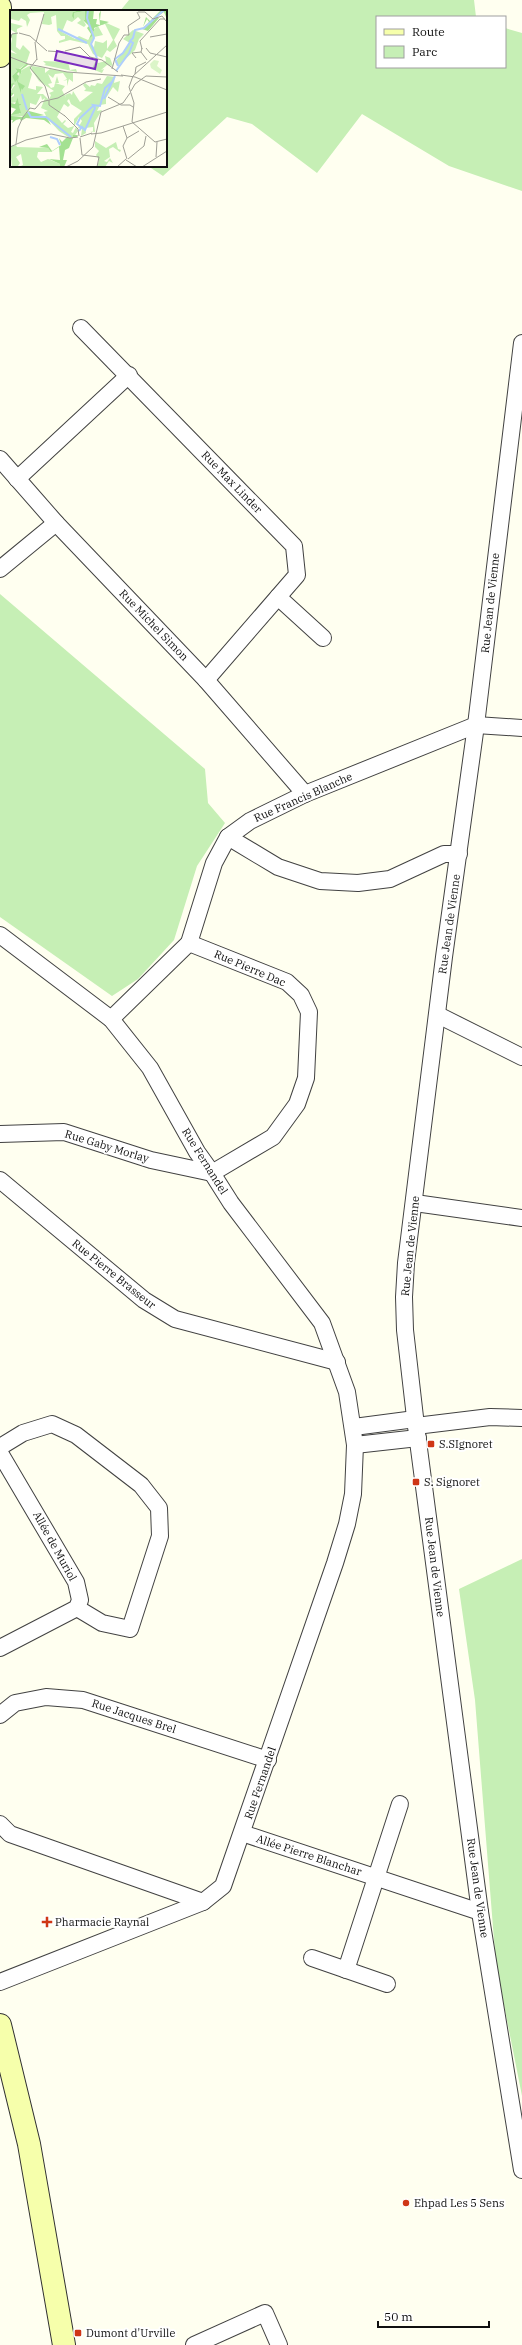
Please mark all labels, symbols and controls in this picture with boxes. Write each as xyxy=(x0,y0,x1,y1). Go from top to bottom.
inset map xyxy=(10,10,167,167)
legend xyxy=(376,16,506,68)
text: Route xyxy=(412,24,445,39)
text: Parc xyxy=(412,44,437,59)
street label: Rue Max Linder xyxy=(199,448,265,516)
street label: Rue Jean de Vienne xyxy=(478,552,502,654)
street label: Rue Michel Simon xyxy=(116,586,192,664)
street label: Rue Francis Blanche xyxy=(252,769,354,825)
street label: Rue Jean de Vienne xyxy=(435,873,463,975)
street label: Rue Pierre Dac xyxy=(212,947,288,990)
street label: Rue Fernandel xyxy=(179,1125,231,1197)
street label: Rue Gaby Morlay xyxy=(63,1127,151,1165)
street label: Rue Jean de Vienne xyxy=(398,1195,422,1297)
street label: Rue Pierre Brasseur xyxy=(69,1236,159,1312)
place label: S.SIgnoret xyxy=(439,1437,493,1451)
marker: S.SIgnoret xyxy=(426,1439,436,1449)
place label: S. Signoret xyxy=(424,1475,480,1489)
marker: S. Signoret xyxy=(411,1477,421,1487)
street label: Allée de Muriol xyxy=(30,1509,80,1583)
street label: Rue Jean de Vienne xyxy=(422,1516,448,1618)
street label: Rue Jacques Brel xyxy=(90,1696,178,1736)
street label: Rue Fernandel xyxy=(241,1745,279,1821)
street label: Allée Pierre Blanchar xyxy=(255,1831,364,1879)
street label: Rue Jean de Vienne xyxy=(464,1837,492,1939)
place label: Pharmacie Raynal xyxy=(55,1915,149,1929)
marker: Pharmacie Raynal xyxy=(42,1917,52,1927)
place label: Ehpad Les 5 Sens xyxy=(414,2196,504,2210)
marker: Ehpad Les 5 Sens xyxy=(401,2198,411,2208)
scale bar xyxy=(378,2303,489,2329)
text: 50 m xyxy=(384,2309,413,2324)
place label: Dumont d'Urville xyxy=(86,2326,175,2340)
marker: Dumont d'Urville xyxy=(73,2328,83,2338)

